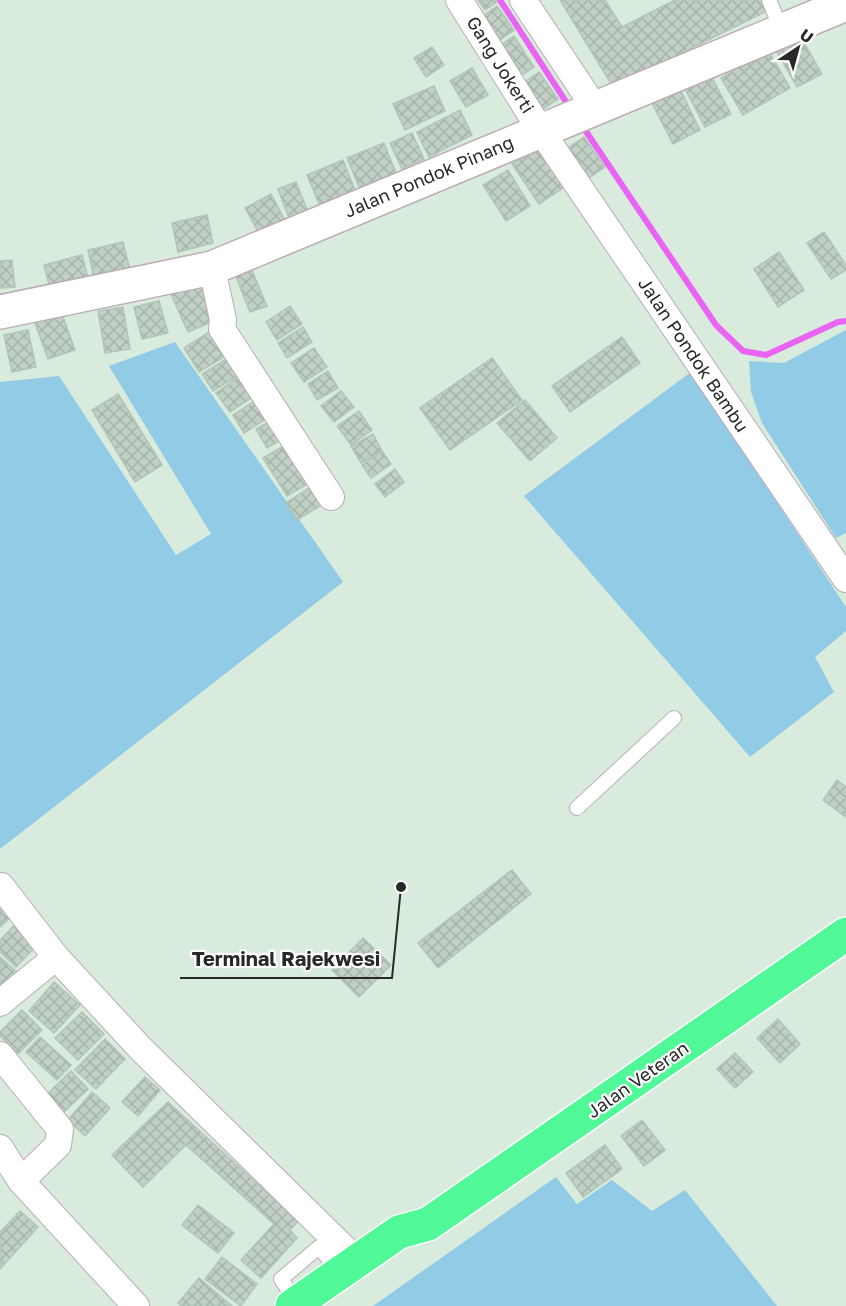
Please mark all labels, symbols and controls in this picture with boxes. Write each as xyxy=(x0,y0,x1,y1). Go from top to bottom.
street label: Gang Jokerti xyxy=(462,12,539,117)
north arrow xyxy=(768,18,828,78)
text: U xyxy=(796,24,817,47)
street label: Jalan Pondok Pinang xyxy=(341,130,517,222)
street label: Jalan Pondok Bambu xyxy=(634,273,754,436)
callout: Terminal Rajekwesi xyxy=(180,940,392,978)
text: Terminal Rajekwesi xyxy=(192,946,380,970)
street label: Jalan Veteran xyxy=(582,1036,692,1122)

